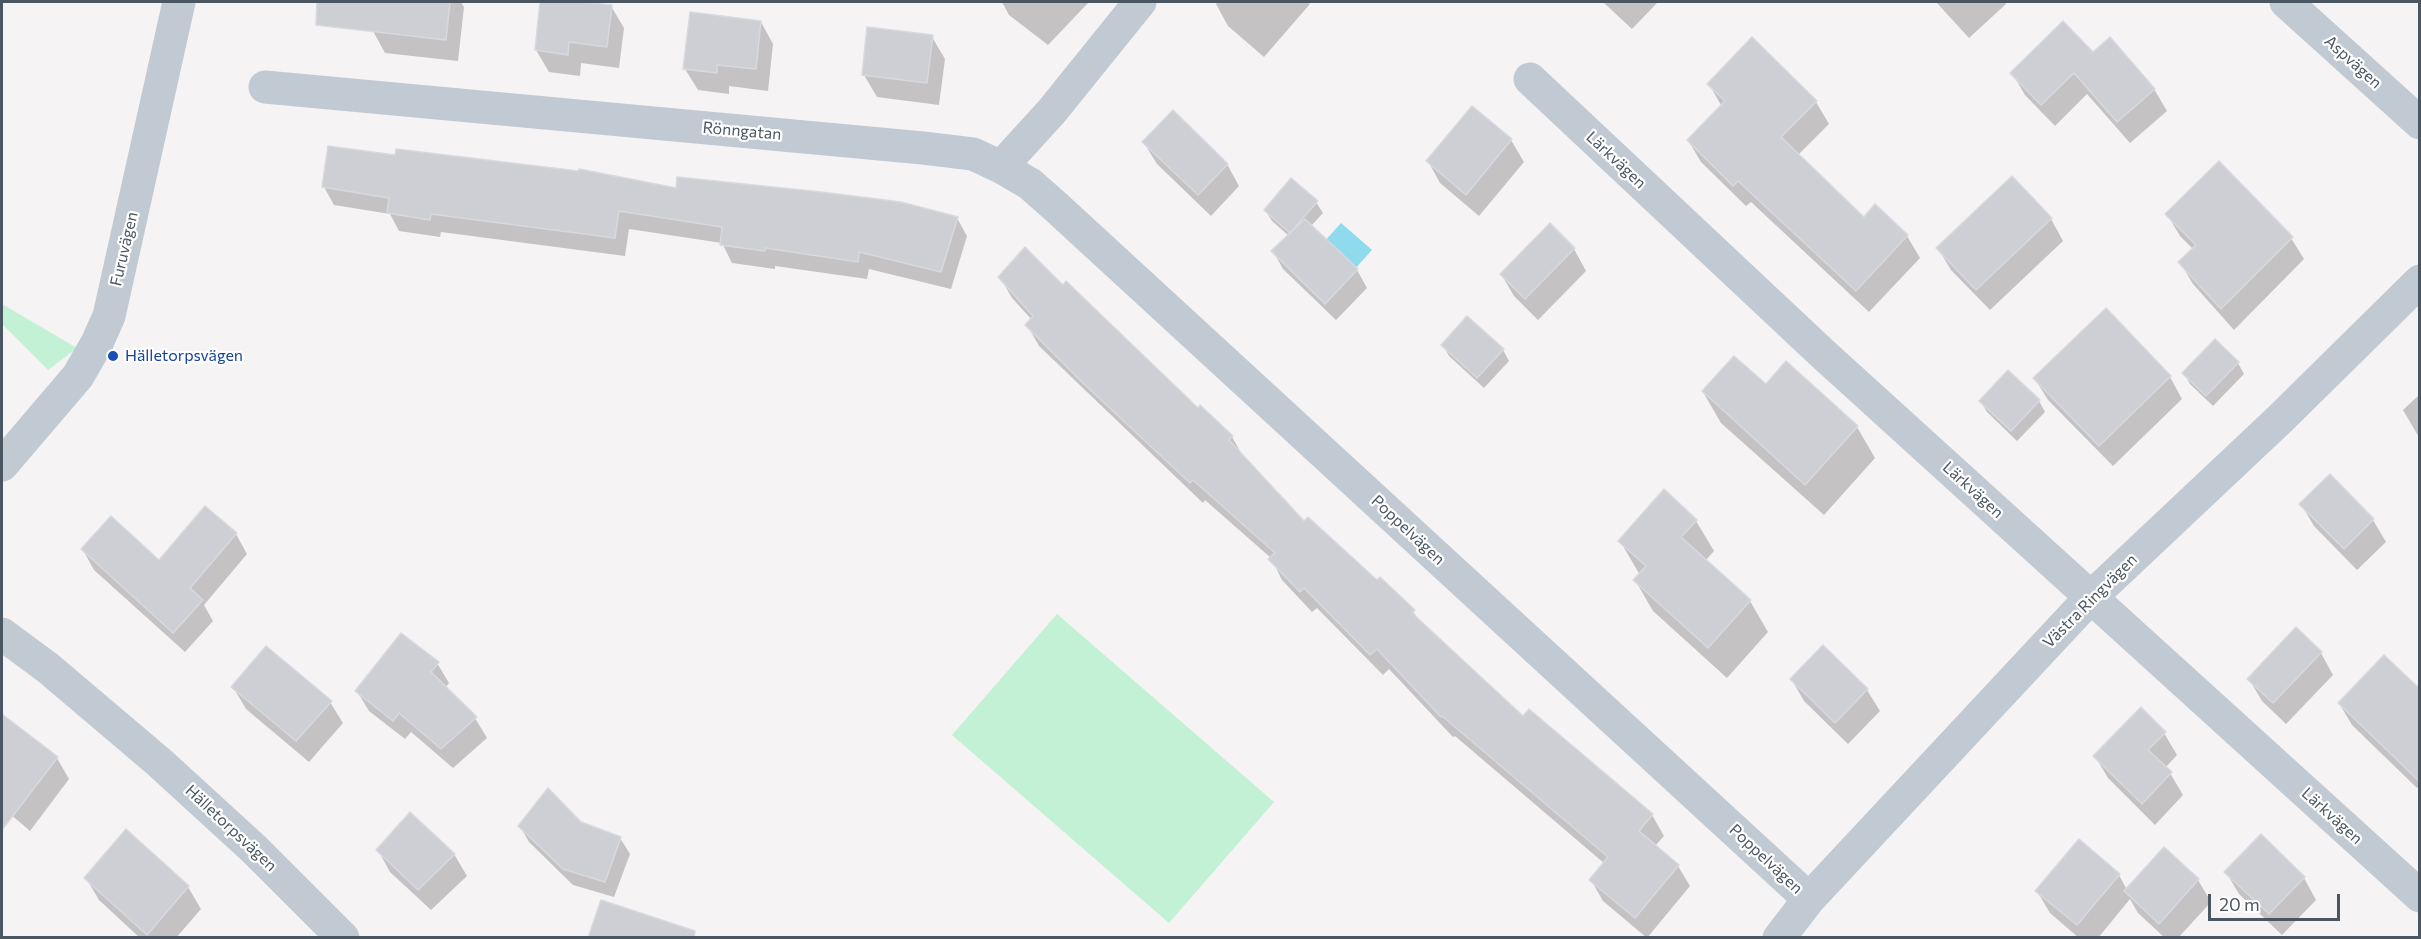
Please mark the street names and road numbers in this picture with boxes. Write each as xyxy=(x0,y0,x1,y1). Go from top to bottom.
street label: Aspvägen xyxy=(2321,31,2385,93)
street label: Rönngatan xyxy=(702,118,782,144)
street label: Lärkvägen xyxy=(1582,127,1650,193)
street label: Furuvägen xyxy=(106,210,142,288)
street label: Lärkvägen xyxy=(1939,458,2007,522)
street label: Poppelvägen xyxy=(1367,491,1449,569)
street label: Västra Ringvägen xyxy=(2039,550,2141,652)
street label: Hälletorpsvägen xyxy=(181,781,281,875)
street label: Lärkvägen xyxy=(2298,784,2366,848)
street label: Poppelvägen xyxy=(1725,820,1807,898)

